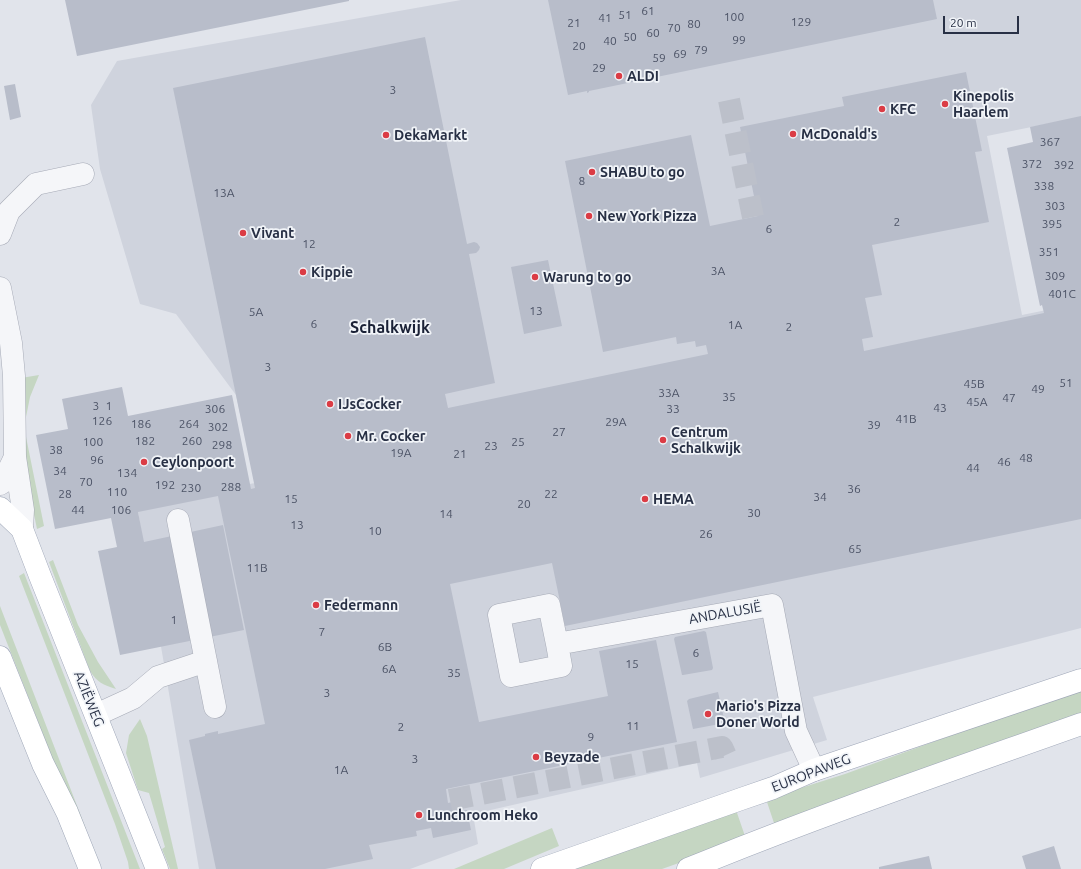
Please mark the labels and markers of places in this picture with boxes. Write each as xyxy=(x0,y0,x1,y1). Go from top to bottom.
place label: ALDI xyxy=(627,68,659,84)
marker: ALDI xyxy=(614,71,624,81)
place label: Kinepolis Haarlem xyxy=(953,88,1014,120)
marker: Kinepolis Haarlem xyxy=(940,99,950,109)
place label: KFC xyxy=(890,101,916,117)
marker: KFC xyxy=(877,104,887,114)
place label: McDonald's xyxy=(801,126,877,142)
place label: DekaMarkt xyxy=(394,127,467,143)
marker: McDonald's xyxy=(788,129,798,139)
marker: DekaMarkt xyxy=(381,130,391,140)
place label: SHABU to go xyxy=(600,164,685,180)
marker: SHABU to go xyxy=(587,167,597,177)
place label: New York Pizza xyxy=(597,208,697,224)
marker: New York Pizza xyxy=(584,211,594,221)
place label: Vivant xyxy=(251,225,294,241)
marker: Vivant xyxy=(238,228,248,238)
place label: Kippie xyxy=(311,264,353,280)
marker: Kippie xyxy=(298,267,308,277)
place label: Warung to go xyxy=(543,269,631,285)
marker: Warung to go xyxy=(530,272,540,282)
place label: IJsCocker xyxy=(338,396,401,412)
marker: IJsCocker xyxy=(325,399,335,409)
place label: Centrum Schalkwijk xyxy=(671,424,741,456)
place label: Mr. Cocker xyxy=(356,428,426,444)
marker: Mr. Cocker xyxy=(343,431,353,441)
marker: Centrum Schalkwijk xyxy=(658,435,668,445)
place label: Ceylonpoort xyxy=(152,454,234,470)
marker: Ceylonpoort xyxy=(139,457,149,467)
place label: HEMA xyxy=(653,491,694,507)
marker: HEMA xyxy=(640,494,650,504)
place label: Federmann xyxy=(324,597,398,613)
marker: Federmann xyxy=(311,600,321,610)
place label: Mario's Pizza Doner World xyxy=(716,698,801,730)
marker: Mario's Pizza Doner World xyxy=(703,709,713,719)
place label: Beyzade xyxy=(544,749,600,765)
marker: Beyzade xyxy=(531,752,541,762)
place label: Lunchroom Heko xyxy=(427,807,538,823)
marker: Lunchroom Heko xyxy=(414,810,424,820)

